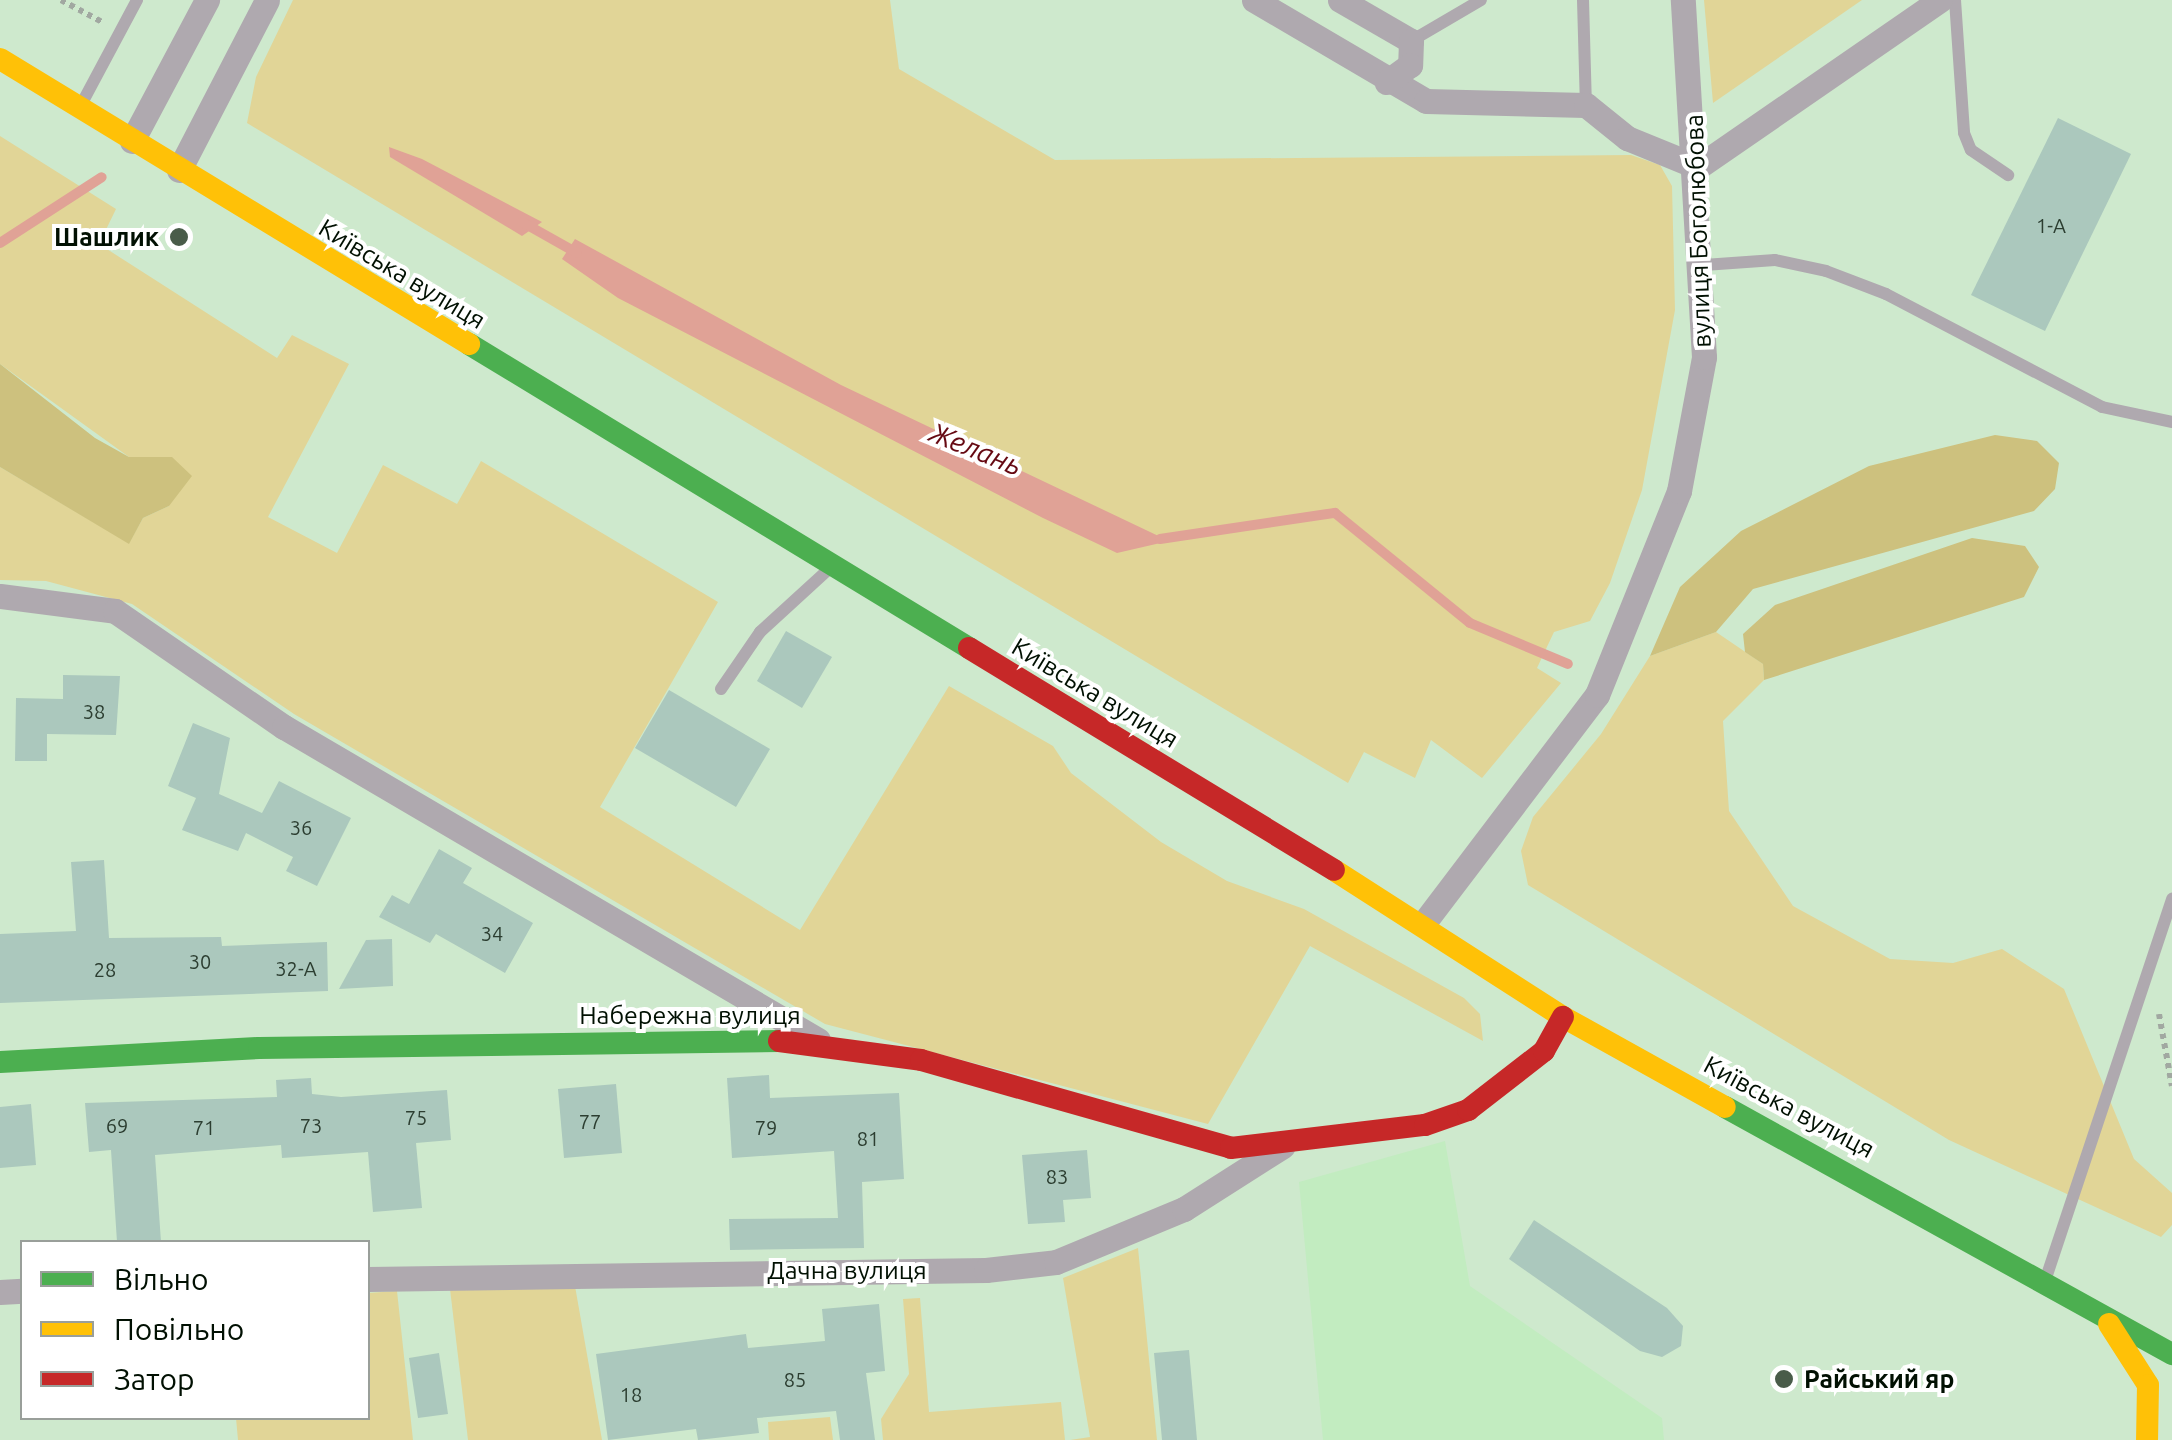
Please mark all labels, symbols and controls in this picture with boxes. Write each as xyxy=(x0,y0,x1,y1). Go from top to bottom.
street label: вулиця Боголюбова xyxy=(1679,114,1717,348)
street label: Київська вулиця xyxy=(313,213,491,335)
house number: 1-А xyxy=(2036,213,2066,237)
place label: Шашлик xyxy=(54,222,159,252)
marker: Шашлик xyxy=(168,226,190,248)
water label: Желань xyxy=(925,415,1027,483)
street label: Київська вулиця xyxy=(1006,632,1184,754)
house number: 38 xyxy=(83,699,105,723)
house number: 36 xyxy=(290,815,312,839)
house number: 34 xyxy=(481,921,503,945)
house number: 30 xyxy=(189,949,211,973)
house number: 32-А xyxy=(275,956,317,980)
house number: 28 xyxy=(94,957,116,981)
street label: Набережна вулиця xyxy=(579,1000,801,1030)
street label: Київська вулиця xyxy=(1699,1049,1879,1165)
house number: 75 xyxy=(405,1105,427,1129)
house number: 77 xyxy=(579,1109,601,1133)
house number: 69 xyxy=(106,1113,128,1137)
house number: 73 xyxy=(300,1113,322,1137)
house number: 71 xyxy=(193,1115,215,1139)
house number: 79 xyxy=(755,1115,777,1139)
house number: 81 xyxy=(857,1126,879,1150)
house number: 83 xyxy=(1046,1164,1068,1188)
legend xyxy=(20,1240,370,1420)
street label: Дачна вулиця xyxy=(767,1255,927,1285)
text: Вільно xyxy=(114,1262,209,1296)
text: Повільно xyxy=(114,1312,244,1346)
text: Затор xyxy=(114,1362,195,1396)
place label: Райський яр xyxy=(1804,1364,1954,1394)
house number: 85 xyxy=(784,1367,806,1391)
marker: Райський яр xyxy=(1773,1368,1795,1390)
house number: 18 xyxy=(620,1382,642,1406)

